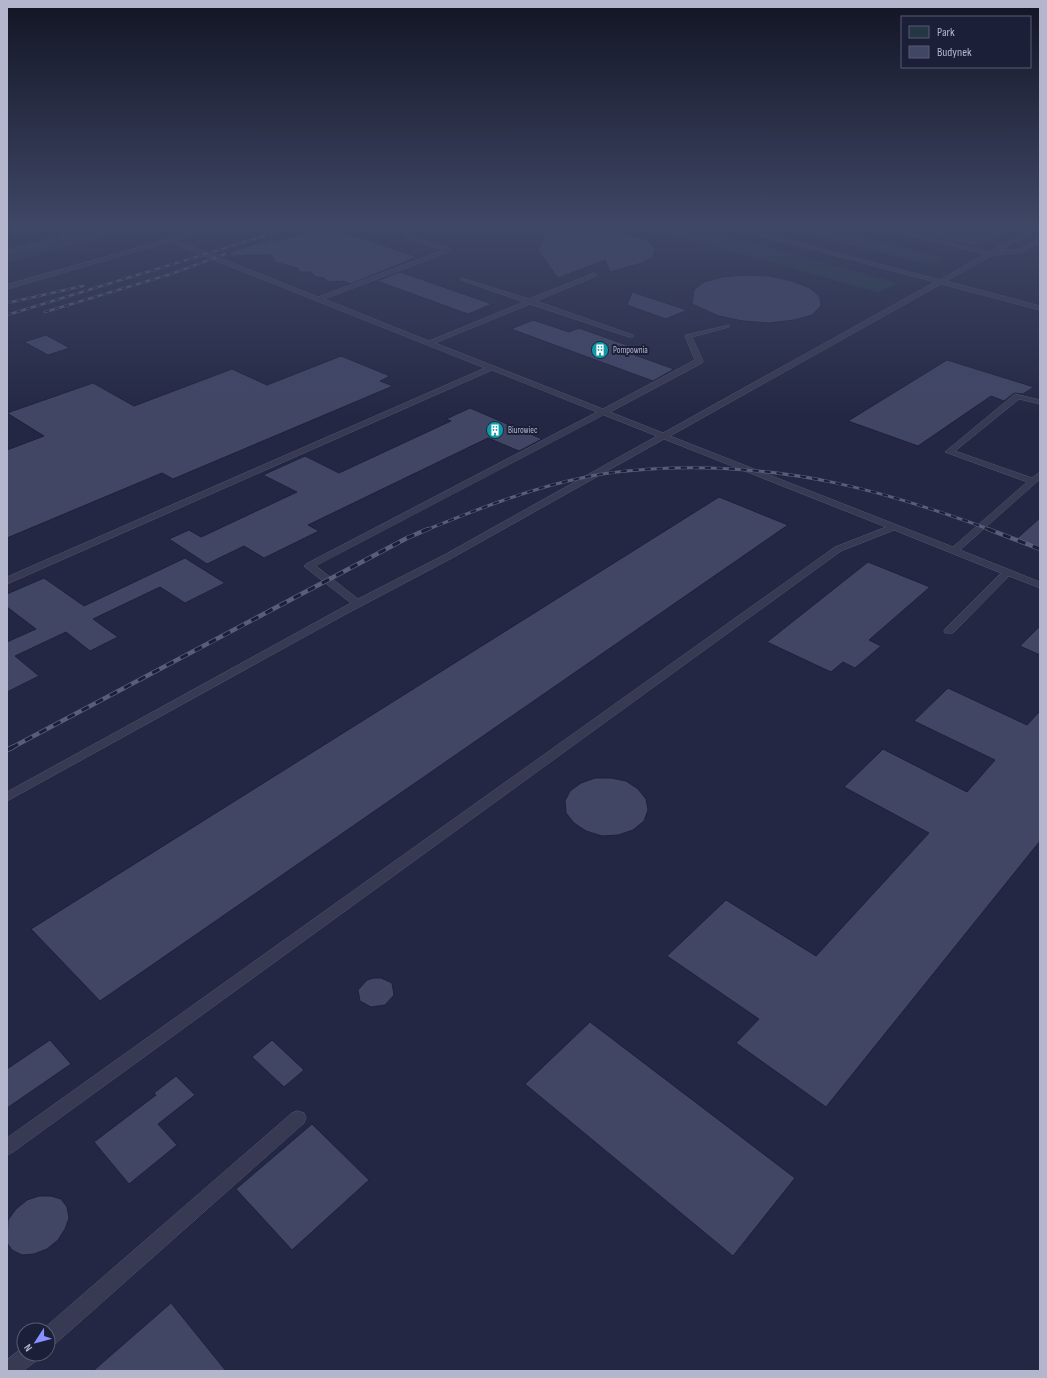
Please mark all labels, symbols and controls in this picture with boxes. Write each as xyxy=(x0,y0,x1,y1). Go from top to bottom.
legend xyxy=(901,16,1031,68)
text: Park xyxy=(937,25,955,40)
text: Budynek xyxy=(937,45,972,60)
building icon: Pompownia xyxy=(590,340,610,360)
place label: Pompownia xyxy=(613,345,648,356)
building icon: Biurowiec xyxy=(485,420,505,440)
place label: Biurowiec xyxy=(508,425,538,436)
north arrow xyxy=(16,1322,56,1362)
text: N xyxy=(21,1341,35,1354)

